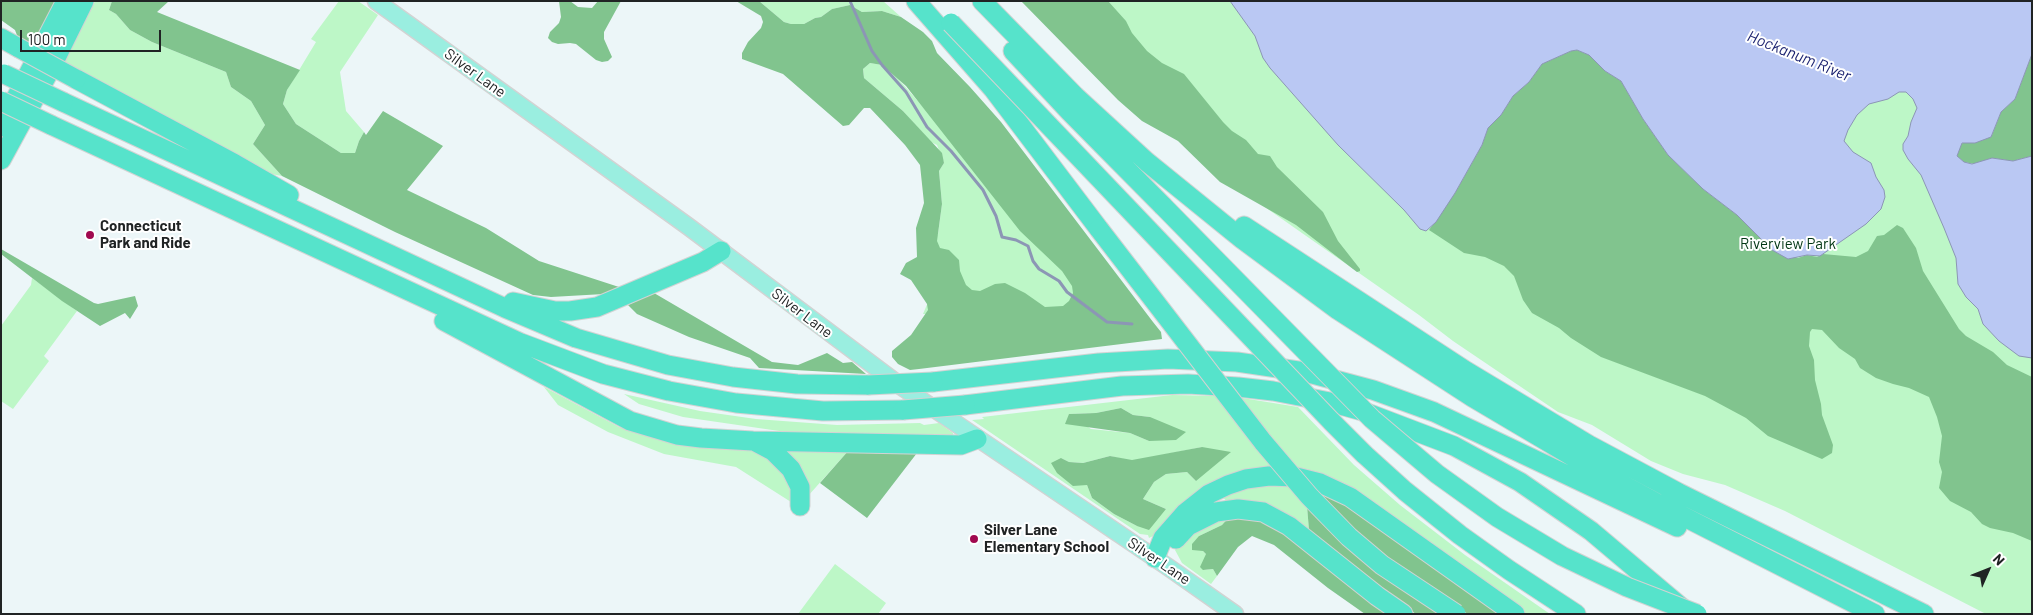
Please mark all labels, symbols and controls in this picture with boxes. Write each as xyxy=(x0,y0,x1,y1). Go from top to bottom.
scale bar xyxy=(22,20,164,52)
water label: Hockanum River xyxy=(1744,27,1854,85)
text: 100 m xyxy=(28,30,66,48)
street label: Silver Lane xyxy=(441,45,509,101)
place label: Connecticut Park and Ride xyxy=(100,217,191,252)
marker: Connecticut Park and Ride xyxy=(84,229,96,241)
park label: Riverview Park xyxy=(1740,235,1836,253)
street label: Silver Lane xyxy=(768,284,836,342)
place label: Silver Lane Elementary School xyxy=(984,521,1109,556)
marker: Silver Lane Elementary School xyxy=(968,533,980,545)
street label: Silver Lane xyxy=(1124,534,1194,588)
north arrow xyxy=(1963,545,2013,595)
text: N xyxy=(1990,550,2008,568)

